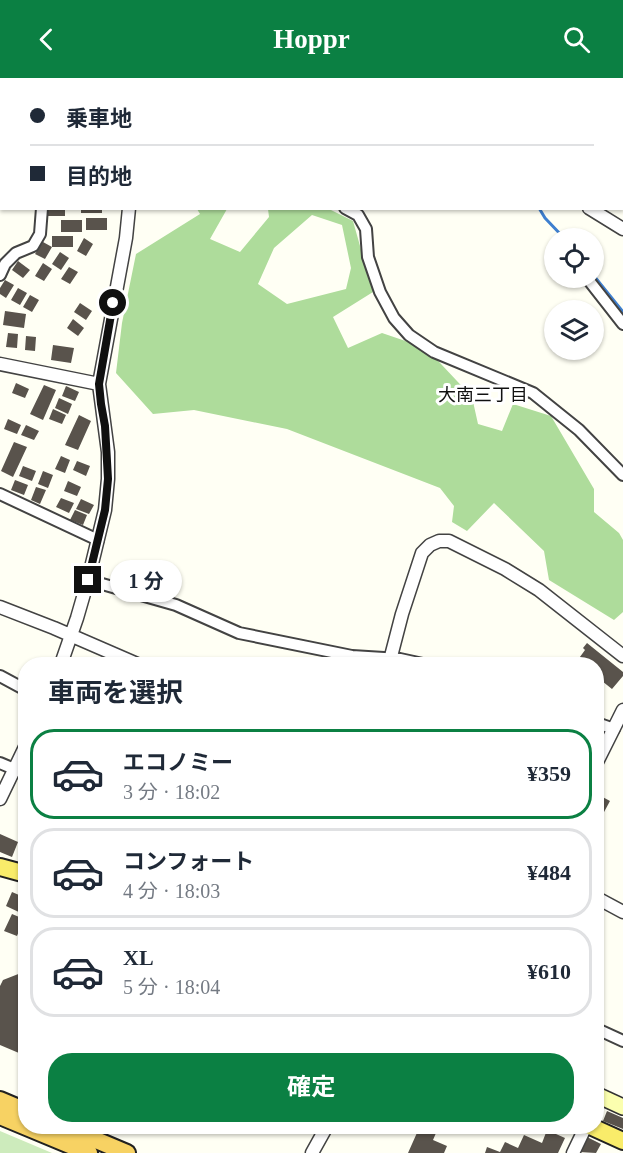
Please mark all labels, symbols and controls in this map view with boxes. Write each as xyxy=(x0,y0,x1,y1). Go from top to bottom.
icon: back xyxy=(30,23,63,56)
icon: search xyxy=(560,23,593,56)
text: Hoppr xyxy=(273,24,350,54)
text: 乗車地 xyxy=(66,106,132,131)
text: 目的地 xyxy=(66,164,132,189)
map controls xyxy=(544,228,604,360)
button: locate xyxy=(544,228,604,288)
route start xyxy=(99,289,126,316)
button: layers xyxy=(544,300,604,360)
district label: 大南三丁目 xyxy=(438,385,528,405)
callout: 1 分 xyxy=(109,559,181,601)
route end xyxy=(74,566,101,593)
text: 1 分 xyxy=(129,570,164,592)
text: 車両を選択 xyxy=(48,678,183,708)
icon: car xyxy=(51,747,105,801)
text: エコノミー xyxy=(123,750,233,775)
text: ¥359 xyxy=(527,761,571,786)
text: 3 分 · 18:02 xyxy=(123,781,220,803)
icon: car xyxy=(51,846,105,900)
text: コンフォート xyxy=(123,849,254,874)
text: ¥484 xyxy=(527,860,571,885)
text: 4 分 · 18:03 xyxy=(123,880,220,902)
icon: car xyxy=(51,945,105,999)
text: XL xyxy=(123,945,154,970)
text: ¥610 xyxy=(527,959,571,984)
text: 5 分 · 18:04 xyxy=(123,976,220,998)
button: 確定 xyxy=(48,1053,574,1122)

